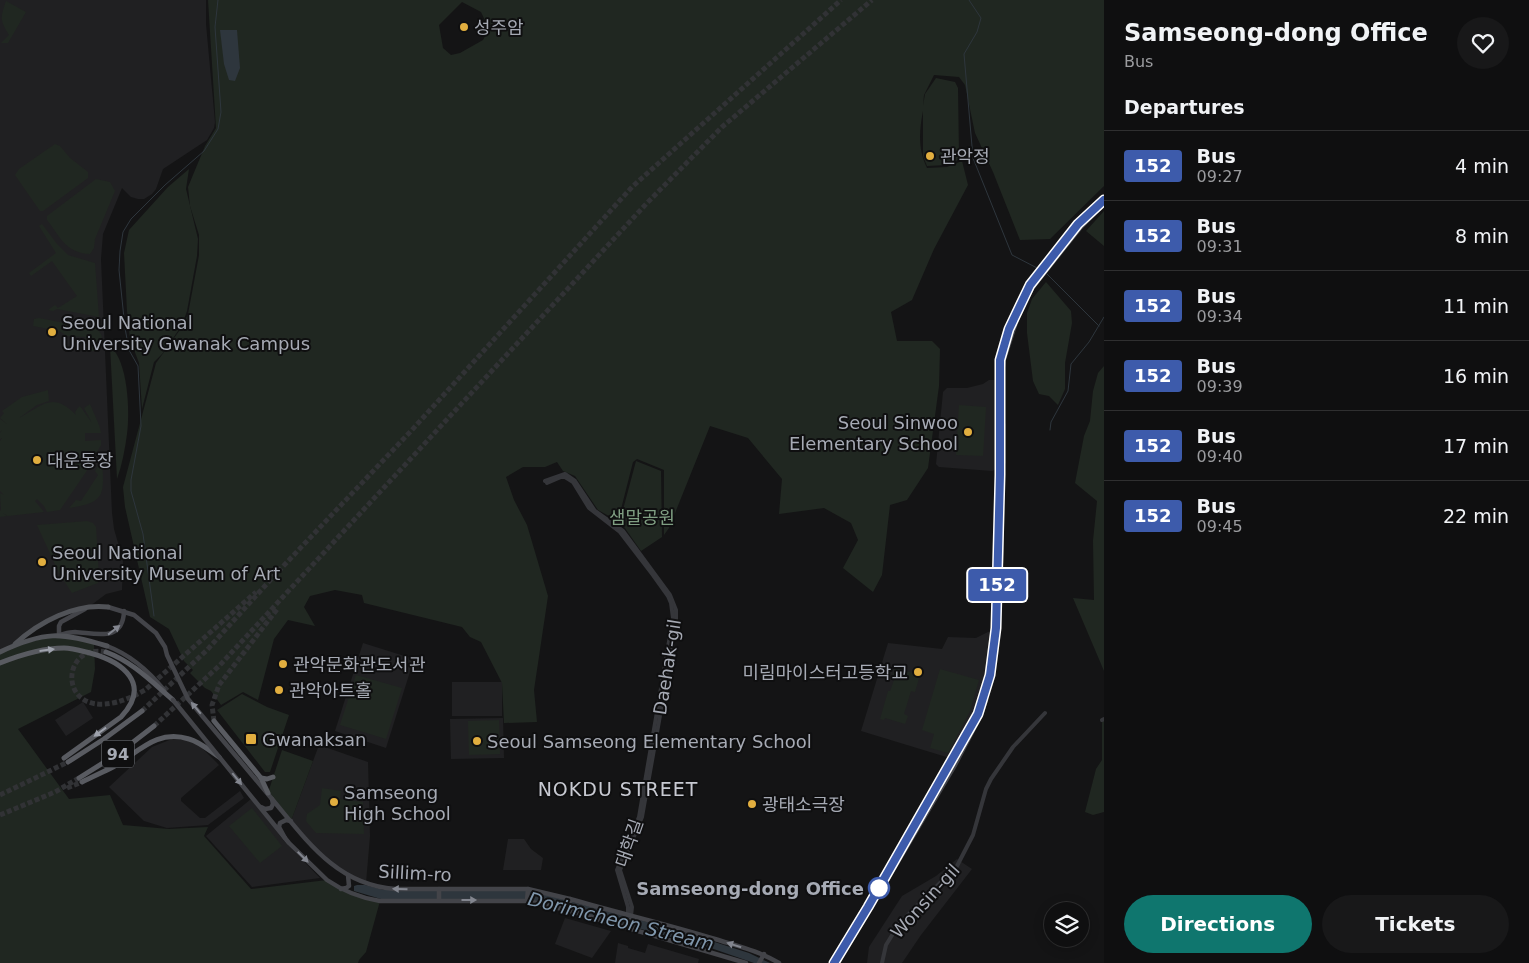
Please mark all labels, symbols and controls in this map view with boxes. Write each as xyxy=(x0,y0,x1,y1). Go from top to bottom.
place label: 성주암 xyxy=(474,17,524,38)
button: heart xyxy=(1457,17,1509,69)
text: Samseong-dong Office xyxy=(1124,19,1428,47)
marker: 성주암 xyxy=(458,21,470,33)
text: Bus xyxy=(1124,52,1153,71)
text: Departures xyxy=(1124,96,1245,118)
text: Bus xyxy=(1197,145,1236,167)
place label: 관악정 xyxy=(940,146,990,167)
marker: 관악정 xyxy=(924,150,936,162)
text: 152 xyxy=(1134,155,1172,176)
text: 4 min xyxy=(1455,155,1509,177)
text: 09:27 xyxy=(1197,167,1243,186)
text: Bus xyxy=(1197,215,1236,237)
text: 152 xyxy=(1134,225,1172,246)
text: 8 min xyxy=(1455,225,1509,247)
text: 09:31 xyxy=(1197,237,1243,256)
text: Bus xyxy=(1197,285,1236,307)
text: 152 xyxy=(1134,295,1172,316)
text: 11 min xyxy=(1443,295,1509,317)
text: 09:34 xyxy=(1197,307,1243,326)
place label: Seoul National University Gwanak Campus xyxy=(62,312,310,354)
marker: Seoul National University Gwanak Campus xyxy=(46,326,58,338)
text: Bus xyxy=(1197,355,1236,377)
text: 152 xyxy=(1134,365,1172,386)
text: 16 min xyxy=(1443,365,1509,387)
text: 09:39 xyxy=(1197,377,1243,396)
place label: Seoul Sinwoo Elementary School xyxy=(789,412,958,454)
text: Bus xyxy=(1197,425,1236,447)
marker: Seoul Sinwoo Elementary School xyxy=(962,426,974,438)
text: 152 xyxy=(1134,435,1172,456)
text: 17 min xyxy=(1443,435,1509,457)
text: 09:40 xyxy=(1197,447,1243,466)
place label: 대운동장 xyxy=(47,450,113,471)
marker: 대운동장 xyxy=(31,454,43,466)
text: Bus xyxy=(1197,495,1236,517)
text: 152 xyxy=(1134,505,1172,526)
text: 22 min xyxy=(1443,505,1509,527)
park label: 샘말공원 xyxy=(609,507,675,528)
text: 09:45 xyxy=(1197,517,1243,536)
place label: Seoul National University Museum of Art xyxy=(52,542,280,584)
marker: Seoul National University Museum of Art xyxy=(36,556,48,568)
line badge: 152 xyxy=(968,569,1026,601)
text: 152 xyxy=(978,574,1016,595)
street label: Daehak-gil xyxy=(649,618,685,716)
one-way arrow xyxy=(107,624,120,635)
one-way arrow xyxy=(39,646,55,654)
place label: 관악문화관도서관 xyxy=(293,654,426,675)
marker: 관악문화관도서관 xyxy=(277,658,289,670)
place label: 미림마이스터고등학교 xyxy=(742,662,908,683)
marker: 미림마이스터고등학교 xyxy=(912,666,924,678)
place label: 관악아트홀 xyxy=(289,680,372,701)
marker: 관악아트홀 xyxy=(273,684,285,696)
one-way arrow xyxy=(191,701,202,714)
one-way arrow xyxy=(93,727,107,737)
place label: Gwanaksan xyxy=(262,729,366,750)
place label: Seoul Samseong Elementary School xyxy=(487,731,812,752)
marker: Gwanaksan xyxy=(244,732,258,746)
marker: Seoul Samseong Elementary School xyxy=(471,735,483,747)
road number: 94 xyxy=(102,741,134,768)
one-way arrow xyxy=(232,772,243,785)
district label: NOKDU STREET xyxy=(538,778,698,800)
place label: Samseong High School xyxy=(344,782,451,824)
place label: 광태소극장 xyxy=(762,794,845,815)
marker: Samseong High School xyxy=(328,796,340,808)
marker: 광태소극장 xyxy=(746,798,758,810)
street label: 대학길 xyxy=(611,816,647,870)
one-way arrow xyxy=(297,850,309,862)
street label: Wonsin-gil xyxy=(886,859,964,943)
street label: Sillim-ro xyxy=(378,861,452,885)
marker: Samseong-dong Office xyxy=(868,877,890,899)
place label: Samseong-dong Office xyxy=(636,878,864,899)
one-way arrow xyxy=(392,884,408,892)
water label: Dorimcheon Stream xyxy=(526,887,716,955)
button: Directions xyxy=(1124,895,1312,953)
button: Tickets xyxy=(1322,895,1509,953)
one-way arrow xyxy=(461,896,477,904)
map controls xyxy=(1044,902,1089,947)
button: layers xyxy=(1044,902,1089,947)
one-way arrow xyxy=(727,940,742,948)

